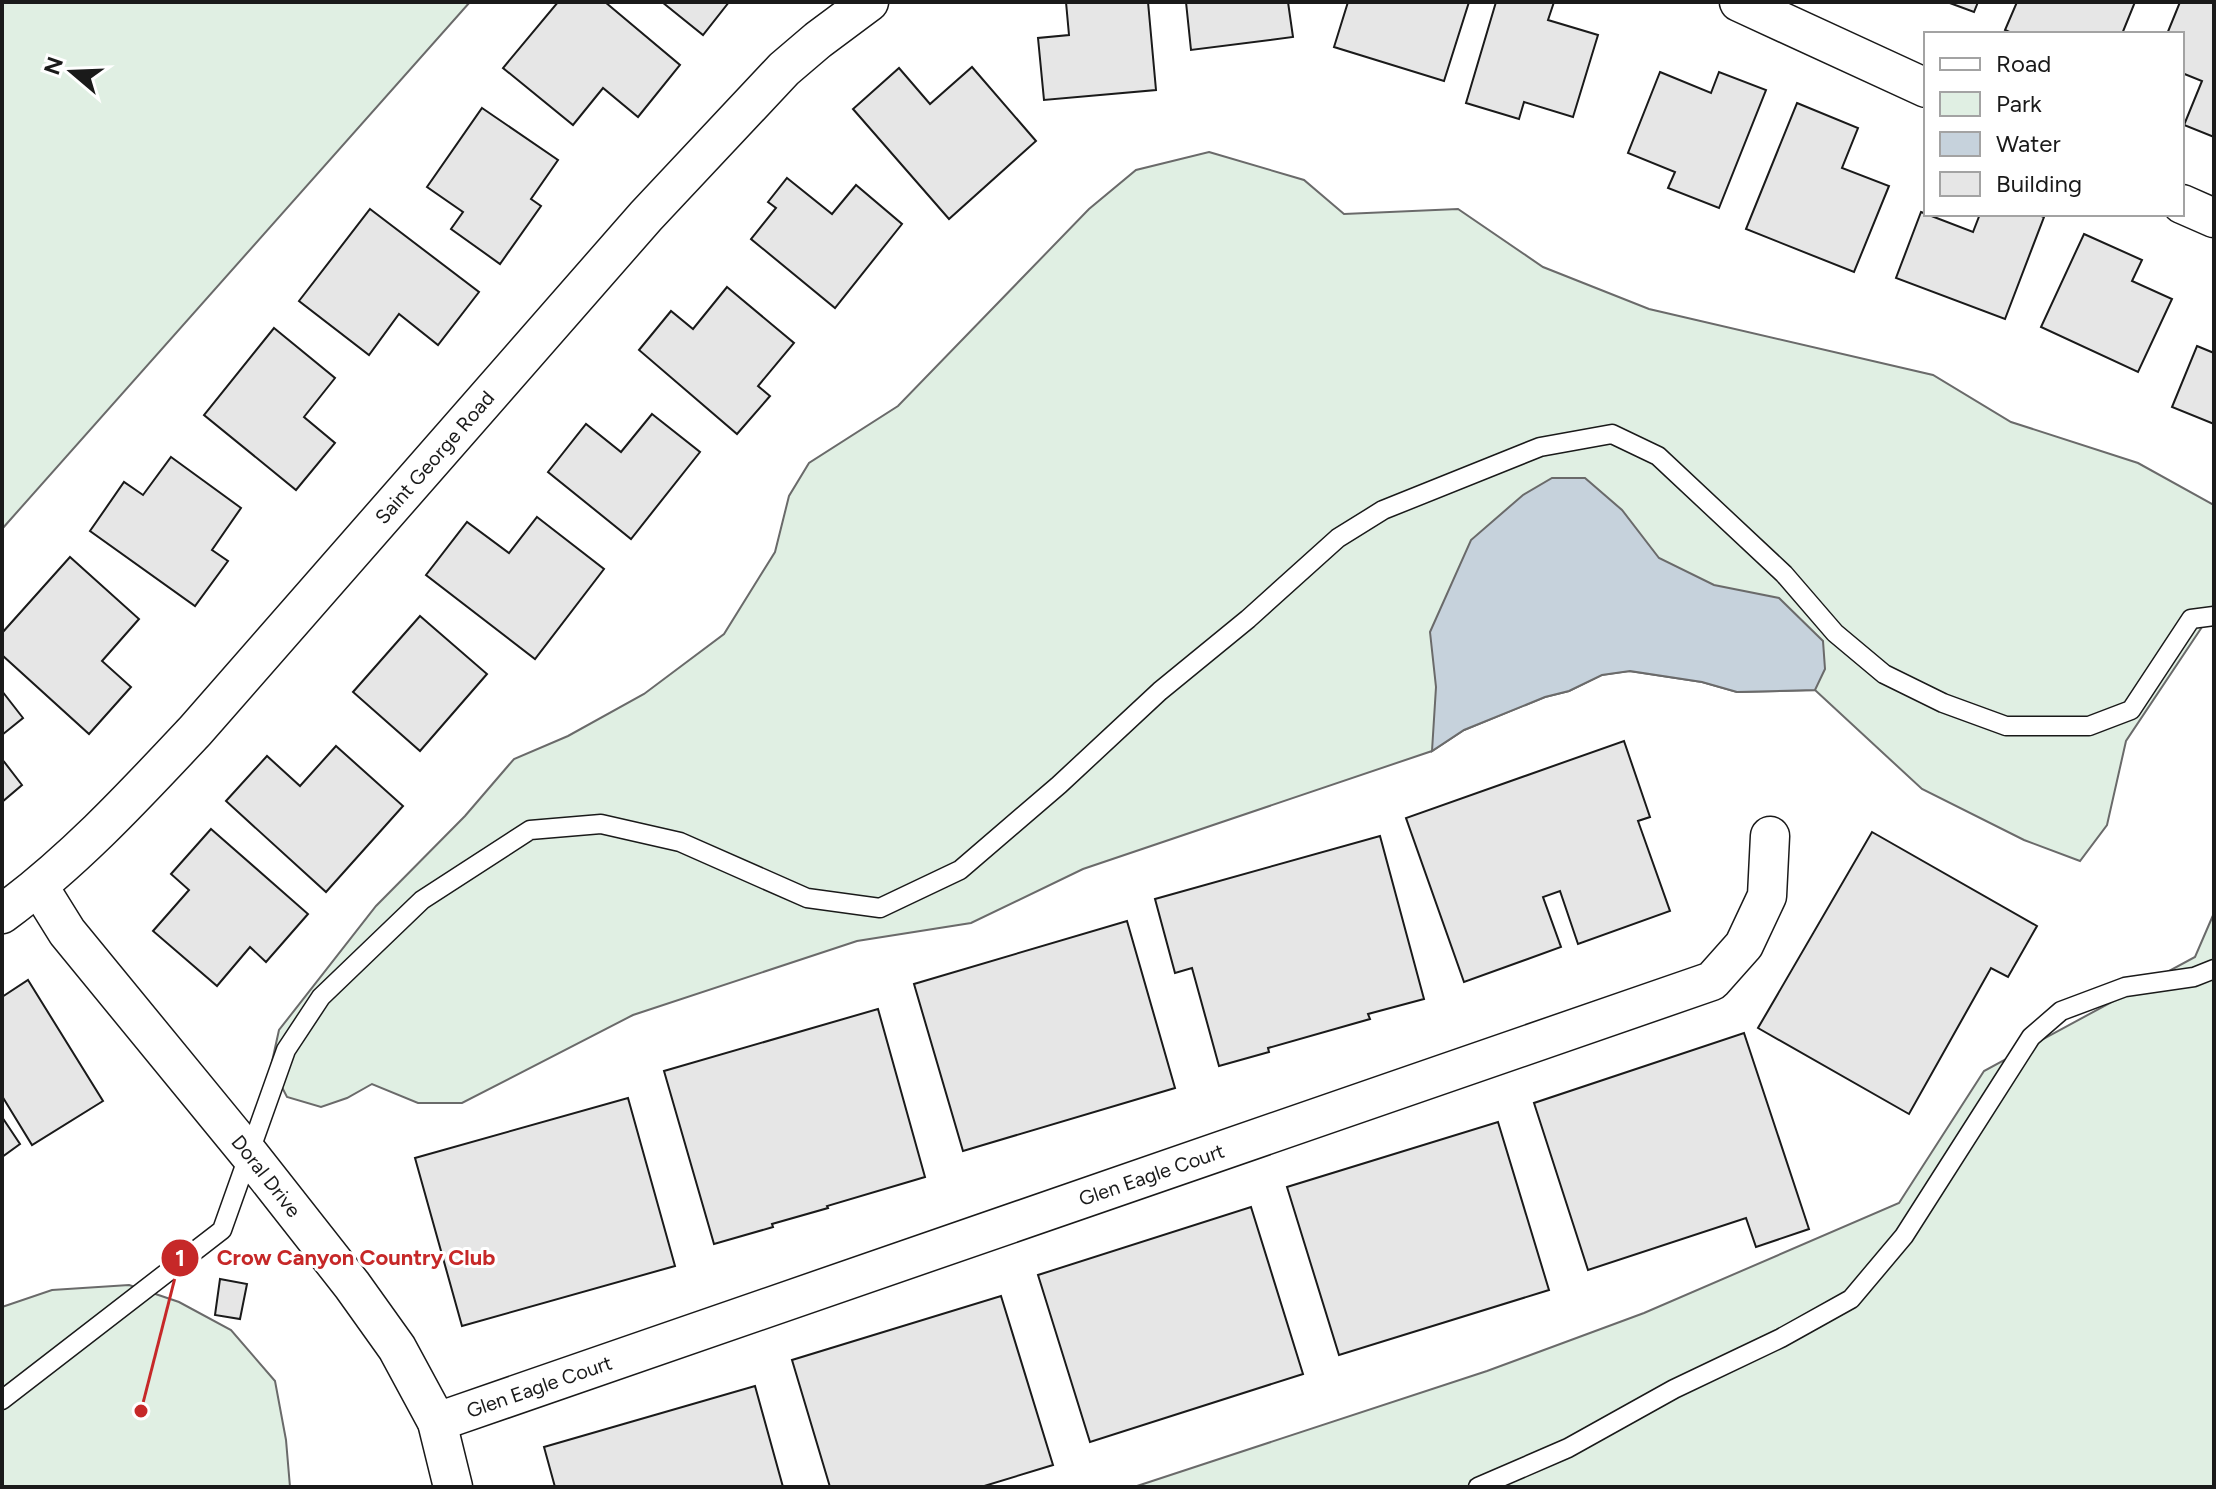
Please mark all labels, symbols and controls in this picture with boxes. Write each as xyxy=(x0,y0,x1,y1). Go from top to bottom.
north arrow xyxy=(32,32,112,112)
legend xyxy=(1924,32,2184,216)
text: Road xyxy=(1996,49,2051,78)
text: N xyxy=(38,53,69,78)
text: Park xyxy=(1996,89,2042,118)
text: Water xyxy=(1996,129,2061,158)
text: Building xyxy=(1996,169,2082,198)
street label: Saint George Road xyxy=(370,386,499,529)
street label: Doral Drive xyxy=(226,1130,306,1222)
street label: Glen Eagle Court xyxy=(1076,1139,1227,1211)
callout: Crow Canyon Country Club xyxy=(160,1235,511,1281)
text: 1 xyxy=(175,1243,185,1272)
text: Crow Canyon Country Club xyxy=(217,1244,495,1271)
street label: Glen Eagle Court xyxy=(463,1350,615,1423)

